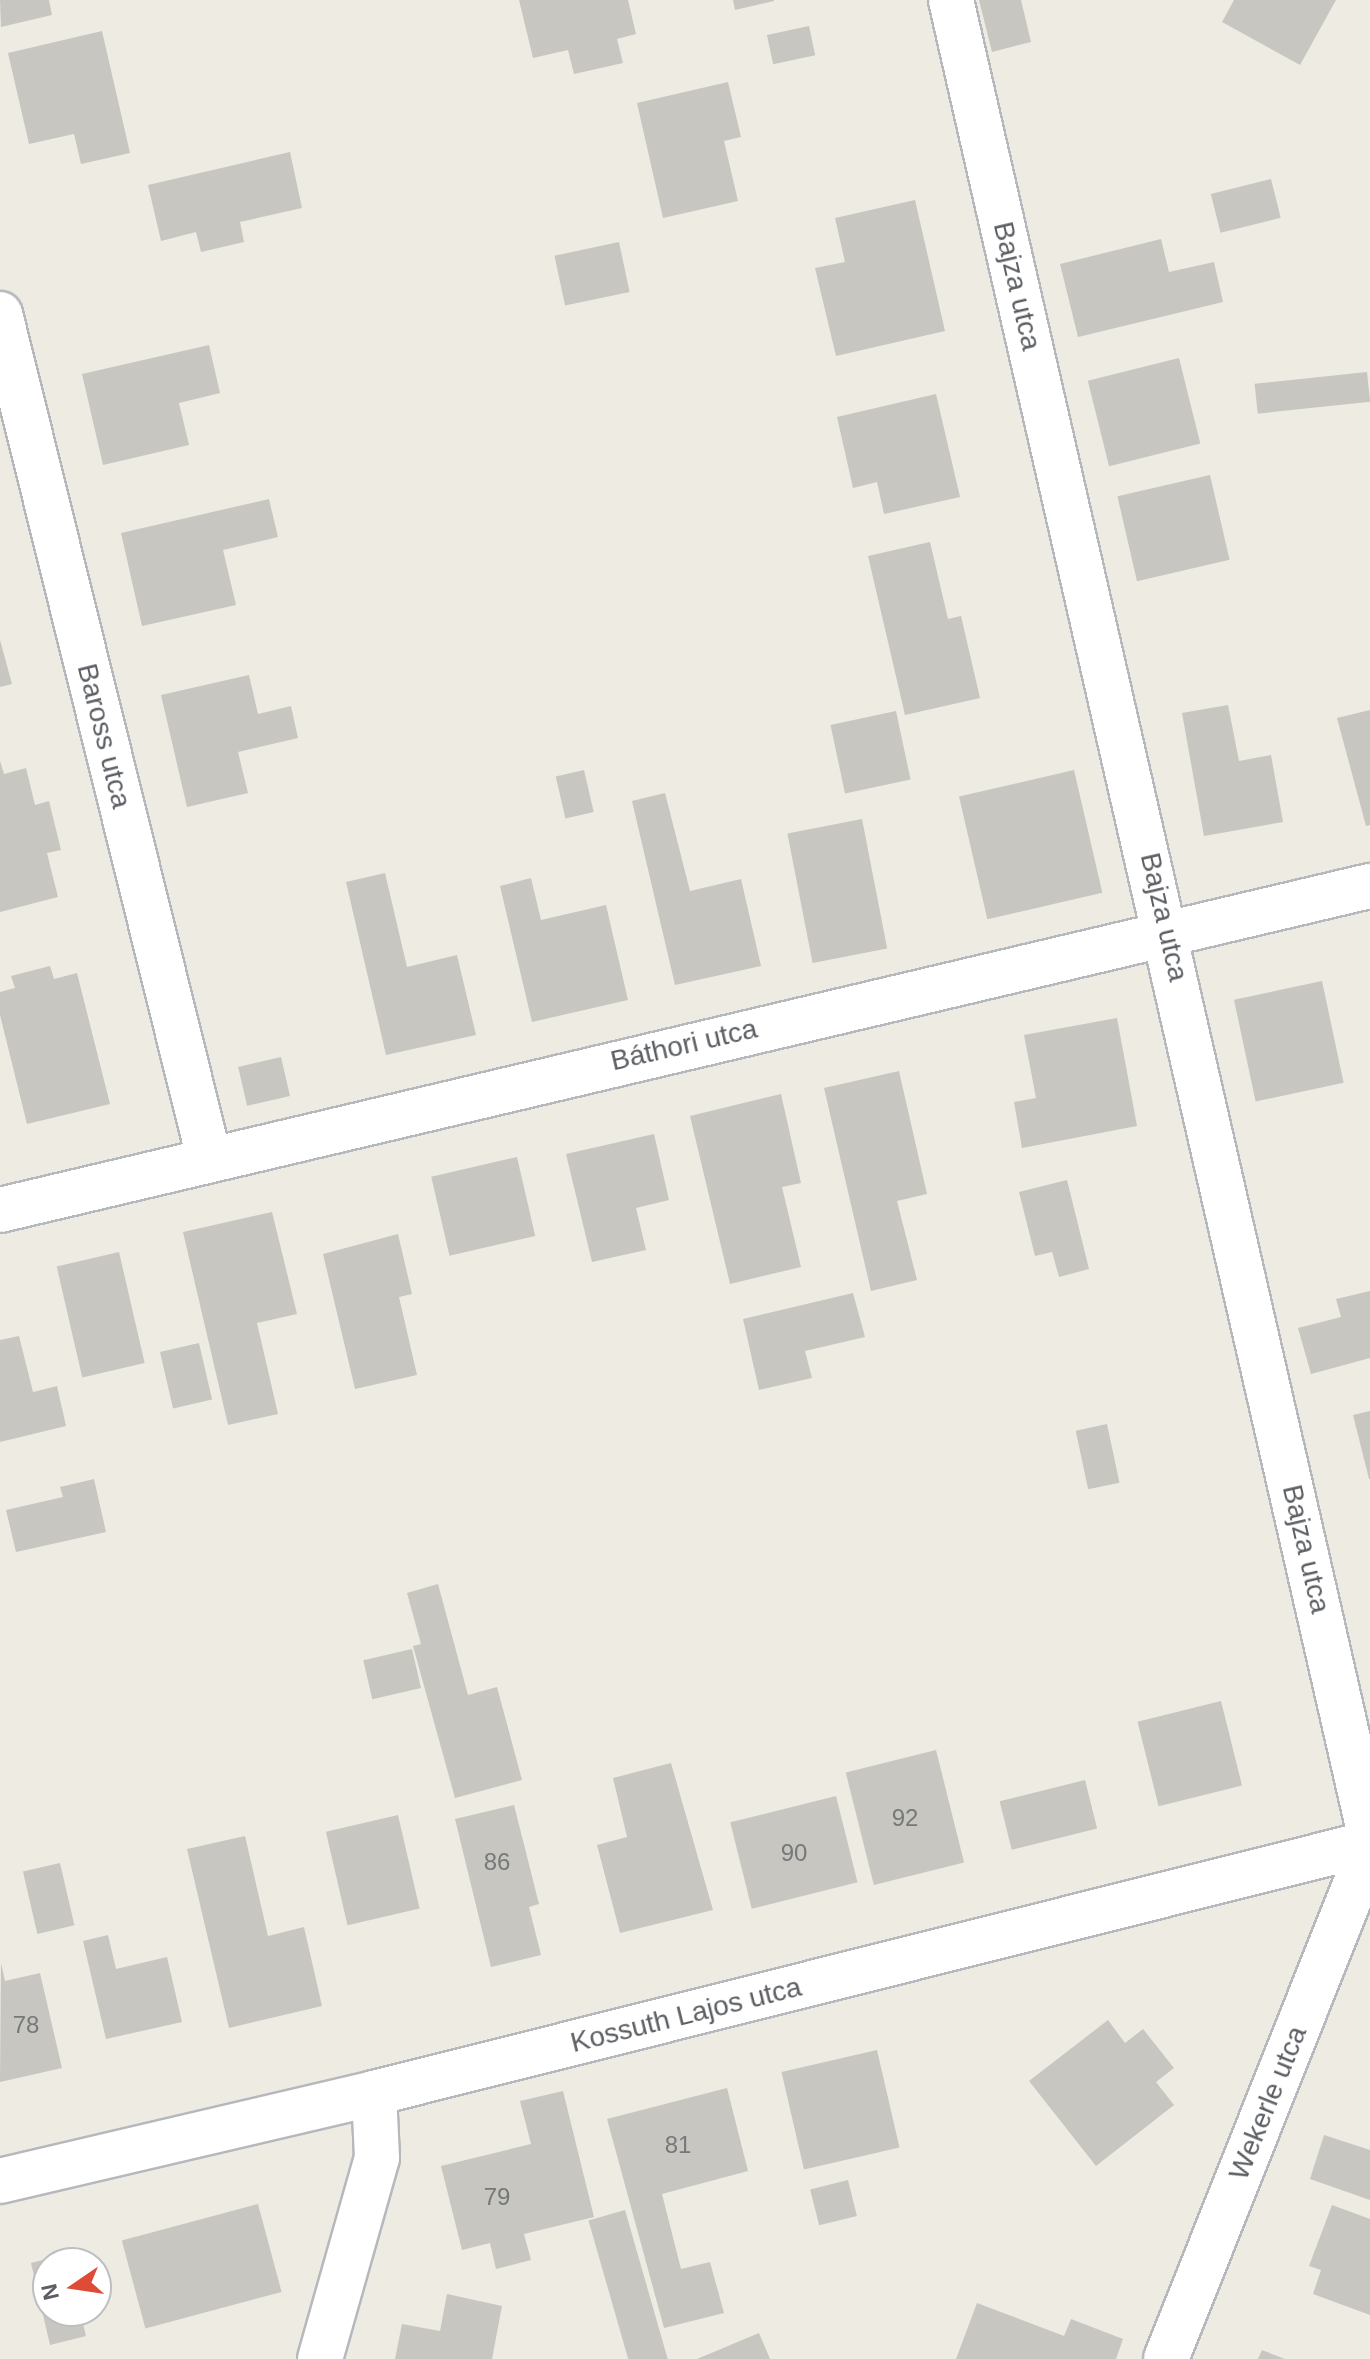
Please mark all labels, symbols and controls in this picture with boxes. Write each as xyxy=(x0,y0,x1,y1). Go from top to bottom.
street label: Bajza utca xyxy=(986,219,1048,353)
street label: Baross utca xyxy=(70,660,138,812)
street label: Bajza utca xyxy=(1133,850,1195,984)
street label: Báthori utca xyxy=(607,1012,761,1078)
street label: Bajza utca xyxy=(1275,1482,1337,1616)
house number: 92 xyxy=(892,1804,918,1832)
house number: 90 xyxy=(781,1839,807,1867)
house number: 86 xyxy=(484,1848,510,1876)
street label: Kossuth Lajos utca xyxy=(567,1970,805,2060)
house number: 78 xyxy=(13,2011,39,2039)
street label: Wekerle utca xyxy=(1222,2021,1314,2185)
house number: 81 xyxy=(665,2131,691,2159)
house number: 79 xyxy=(484,2183,510,2211)
north arrow xyxy=(32,2247,112,2327)
text: N xyxy=(36,2282,64,2303)

